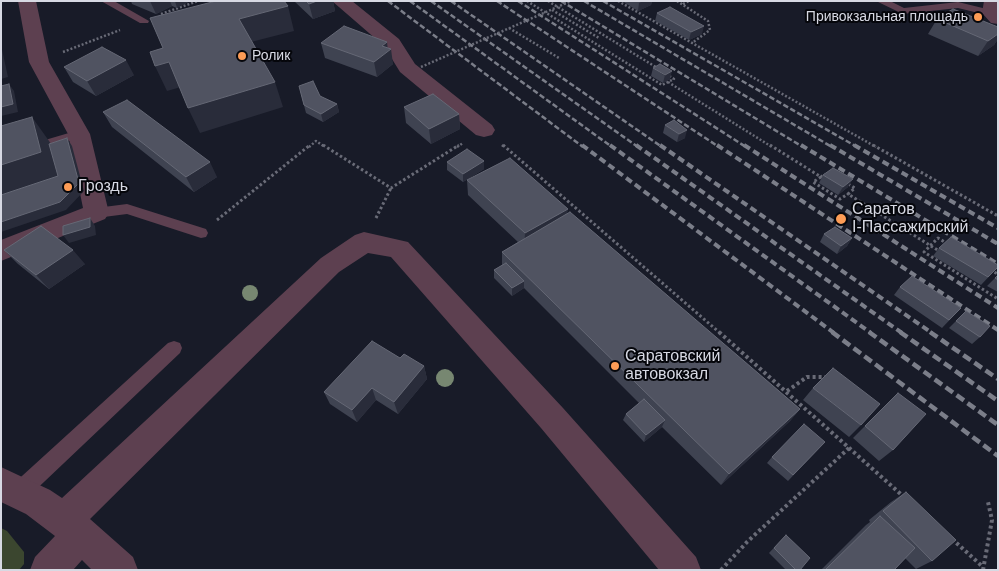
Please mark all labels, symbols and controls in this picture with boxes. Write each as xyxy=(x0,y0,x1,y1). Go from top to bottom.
place label: Привокзальная площадь xyxy=(806,9,968,25)
marker: Привокзальная площадь xyxy=(972,11,984,23)
place label: Ролик xyxy=(252,48,290,64)
marker: Ролик xyxy=(236,50,248,62)
place label: Гроздь xyxy=(78,177,128,197)
marker: Гроздь xyxy=(62,181,74,193)
place label: Саратов I-Пассажирский xyxy=(852,200,968,238)
marker: Саратов I-Пассажирский xyxy=(834,212,848,226)
place label: Саратовский автовокзал xyxy=(625,347,720,385)
marker: Саратовский автовокзал xyxy=(609,360,621,372)

